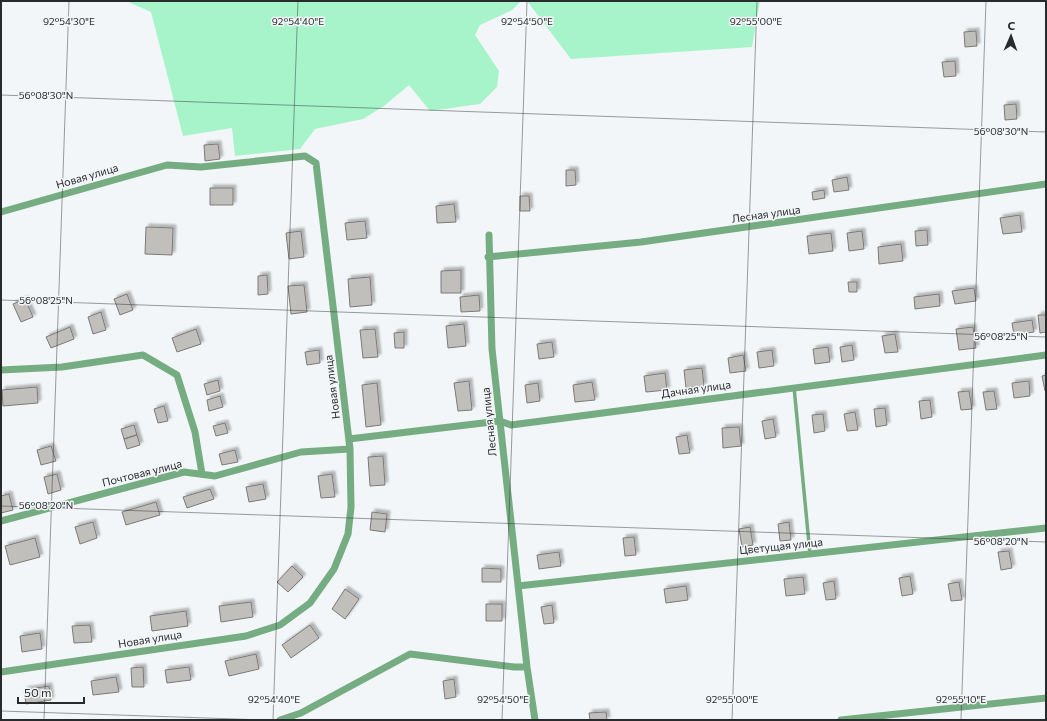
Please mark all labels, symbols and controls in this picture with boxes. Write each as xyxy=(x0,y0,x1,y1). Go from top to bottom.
text: 92°54'30"E xyxy=(43,15,95,27)
text: 92°54'40"E xyxy=(272,15,324,27)
text: 92°54'50"E xyxy=(501,15,553,27)
text: 92°55'00"E xyxy=(730,15,782,27)
north arrow xyxy=(991,16,1031,56)
text: С xyxy=(1007,19,1016,32)
text: 56°08'30"N xyxy=(19,89,73,101)
text: 56°08'30"N xyxy=(974,125,1028,137)
street label: Новая улица xyxy=(54,160,120,191)
street label: Лесная улица xyxy=(731,202,801,225)
text: 56°08'25"N xyxy=(19,294,73,306)
text: 56°08'25"N xyxy=(974,330,1028,342)
street label: Новая улица xyxy=(321,354,342,420)
street label: Дачная улица xyxy=(660,377,732,400)
street label: Лесная улица xyxy=(478,387,499,457)
street label: Почтовая улица xyxy=(101,456,183,489)
text: 56°08'20"N xyxy=(19,499,73,511)
street label: Цветущая улица xyxy=(739,535,823,556)
text: 56°08'20"N xyxy=(974,535,1028,547)
street label: Новая улица xyxy=(117,627,183,650)
scale bar xyxy=(18,679,84,705)
text: 50 m xyxy=(24,685,52,699)
text: 92°54'40"E xyxy=(248,693,300,705)
text: 92°54'50"E xyxy=(477,693,529,705)
text: 92°55'00"E xyxy=(706,693,758,705)
text: 92°55'10"E xyxy=(936,693,986,705)

